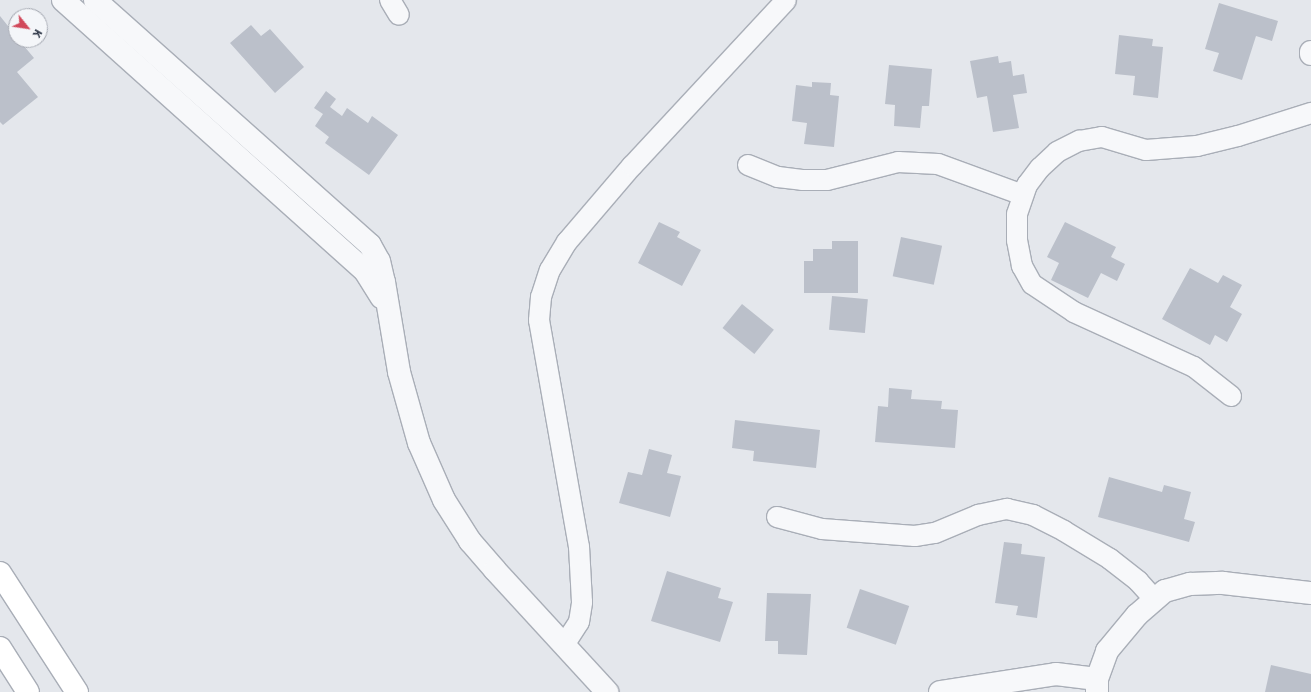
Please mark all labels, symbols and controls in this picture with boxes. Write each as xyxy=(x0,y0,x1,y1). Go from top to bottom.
north arrow xyxy=(8,8,48,48)
text: K xyxy=(30,27,46,41)

